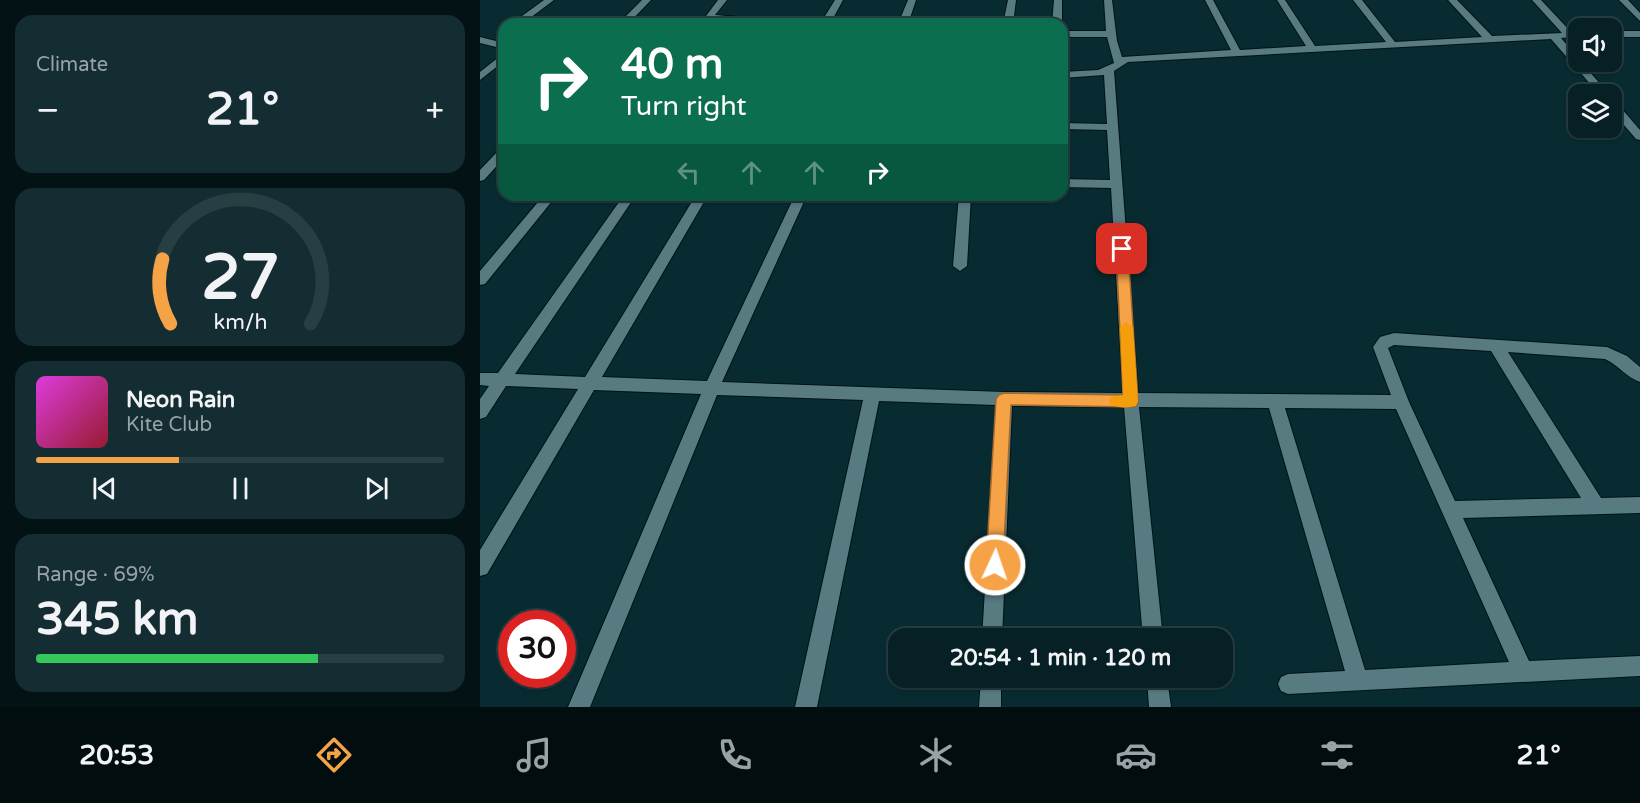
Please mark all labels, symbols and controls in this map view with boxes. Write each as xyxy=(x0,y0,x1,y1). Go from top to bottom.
map controls xyxy=(1568,18,1622,138)
button: sound xyxy=(1568,18,1622,72)
text: 40 m xyxy=(621,39,723,90)
icon: right xyxy=(522,42,600,120)
text: Climate xyxy=(36,53,108,77)
text: 21° xyxy=(206,83,279,137)
button: layers xyxy=(1568,84,1622,138)
text: Turn right xyxy=(621,90,747,123)
text: − xyxy=(36,91,60,130)
text: + xyxy=(425,91,444,130)
icon: left xyxy=(672,156,705,189)
icon: ahead xyxy=(735,156,768,189)
icon: ahead xyxy=(798,156,831,189)
icon: right xyxy=(861,156,894,189)
pin xyxy=(1096,223,1147,274)
icon: arrive xyxy=(1105,232,1138,265)
text: 27 xyxy=(201,241,279,316)
text: km/h xyxy=(213,309,267,335)
text: Neon Rain xyxy=(126,387,235,413)
text: Kite Club xyxy=(126,413,212,437)
icon: previous xyxy=(88,472,121,505)
icon: pause xyxy=(224,472,257,505)
icon: next xyxy=(360,472,393,505)
position arrow xyxy=(963,533,1027,597)
text: Range · 69% xyxy=(36,563,155,587)
text: 345 km xyxy=(36,593,198,647)
speed limit sign: 30 xyxy=(498,610,576,688)
text: 20:54 · 1 min · 120 m xyxy=(950,645,1171,671)
icon: directions xyxy=(313,734,355,776)
icon: music xyxy=(513,734,555,776)
icon: phone xyxy=(714,734,756,776)
icon: climate xyxy=(915,734,957,776)
icon: car xyxy=(1115,734,1157,776)
icon: filters xyxy=(1316,734,1358,776)
text: 20:53 xyxy=(79,739,154,772)
text: 21° xyxy=(1517,739,1561,772)

